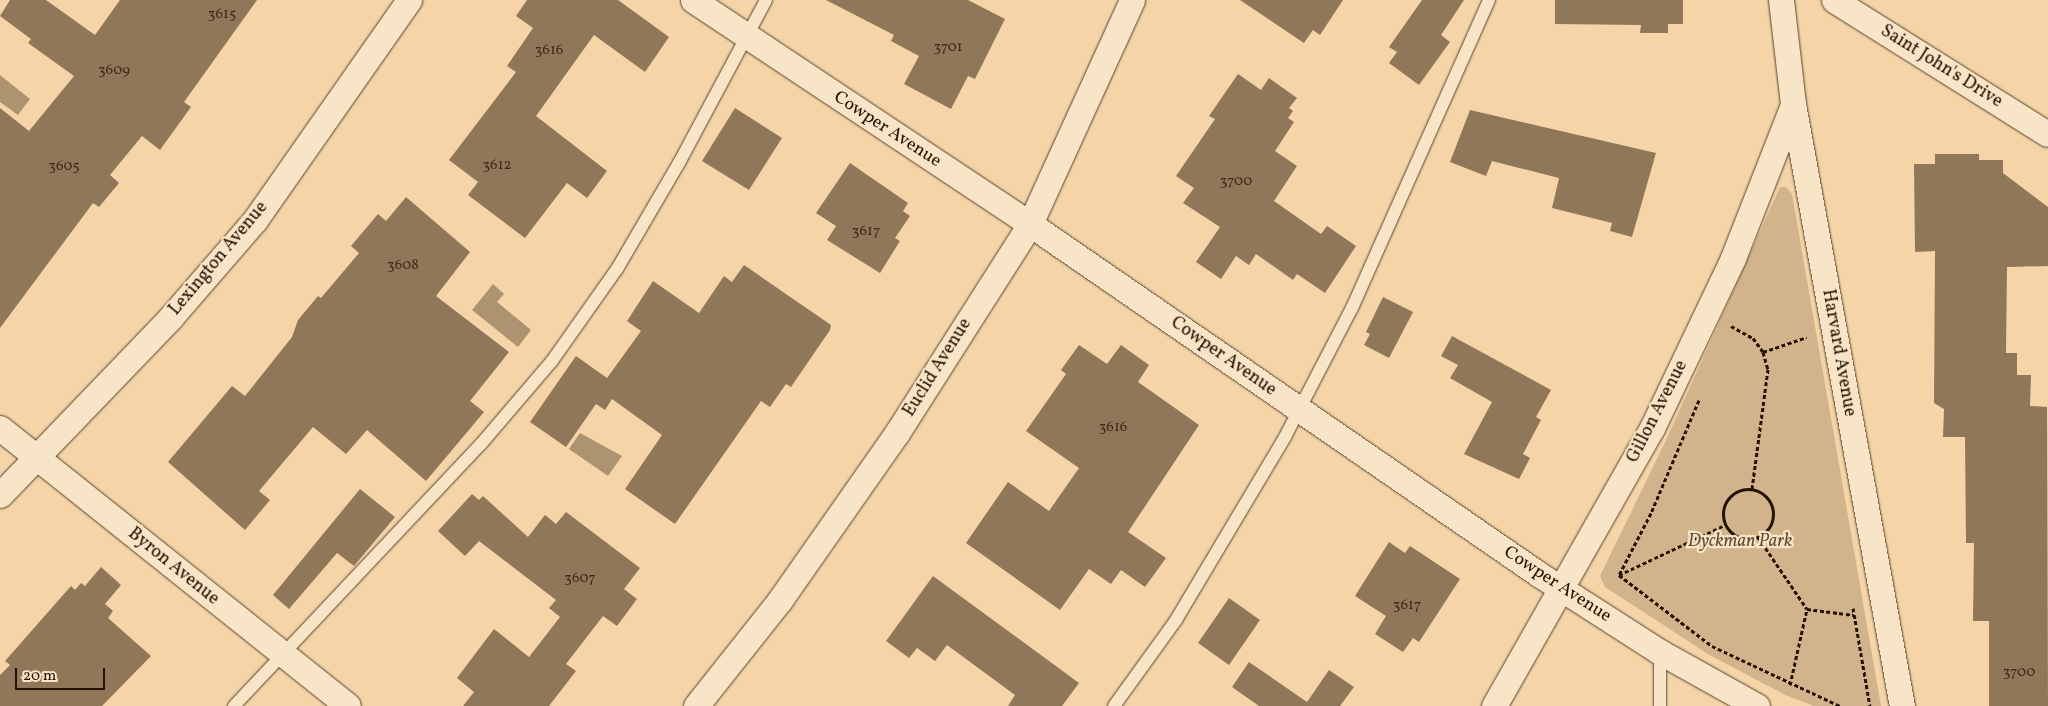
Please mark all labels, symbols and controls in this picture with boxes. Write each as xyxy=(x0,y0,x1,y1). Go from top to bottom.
house number: 3615 xyxy=(208,6,236,24)
street label: Saint John's Drive xyxy=(1876,21,2006,113)
house number: 3701 xyxy=(933,39,963,57)
house number: 3616 xyxy=(535,42,563,60)
house number: 3609 xyxy=(98,62,130,80)
street label: Cowper Avenue xyxy=(829,87,945,173)
house number: 3612 xyxy=(482,157,512,175)
house number: 3605 xyxy=(48,158,80,176)
house number: 3700 xyxy=(1220,173,1252,191)
street label: Lexington Avenue xyxy=(165,198,273,320)
house number: 3617 xyxy=(852,223,880,241)
house number: 3608 xyxy=(387,257,419,275)
street label: Harvard Avenue xyxy=(1816,288,1860,418)
street label: Cowper Avenue xyxy=(1166,313,1280,401)
street label: Euclid Avenue xyxy=(899,315,977,421)
street label: Gillon Avenue xyxy=(1623,357,1693,467)
house number: 3616 xyxy=(1099,419,1127,437)
street label: Byron Avenue xyxy=(123,524,223,610)
park label: Dyckman Park xyxy=(1688,531,1792,553)
street label: Cowper Avenue xyxy=(1499,542,1615,628)
house number: 3607 xyxy=(564,570,596,588)
house number: 3617 xyxy=(1393,597,1421,615)
scale bar xyxy=(18,658,108,690)
house number: 3700 xyxy=(2003,664,2035,682)
text: 20 m xyxy=(23,666,56,687)

